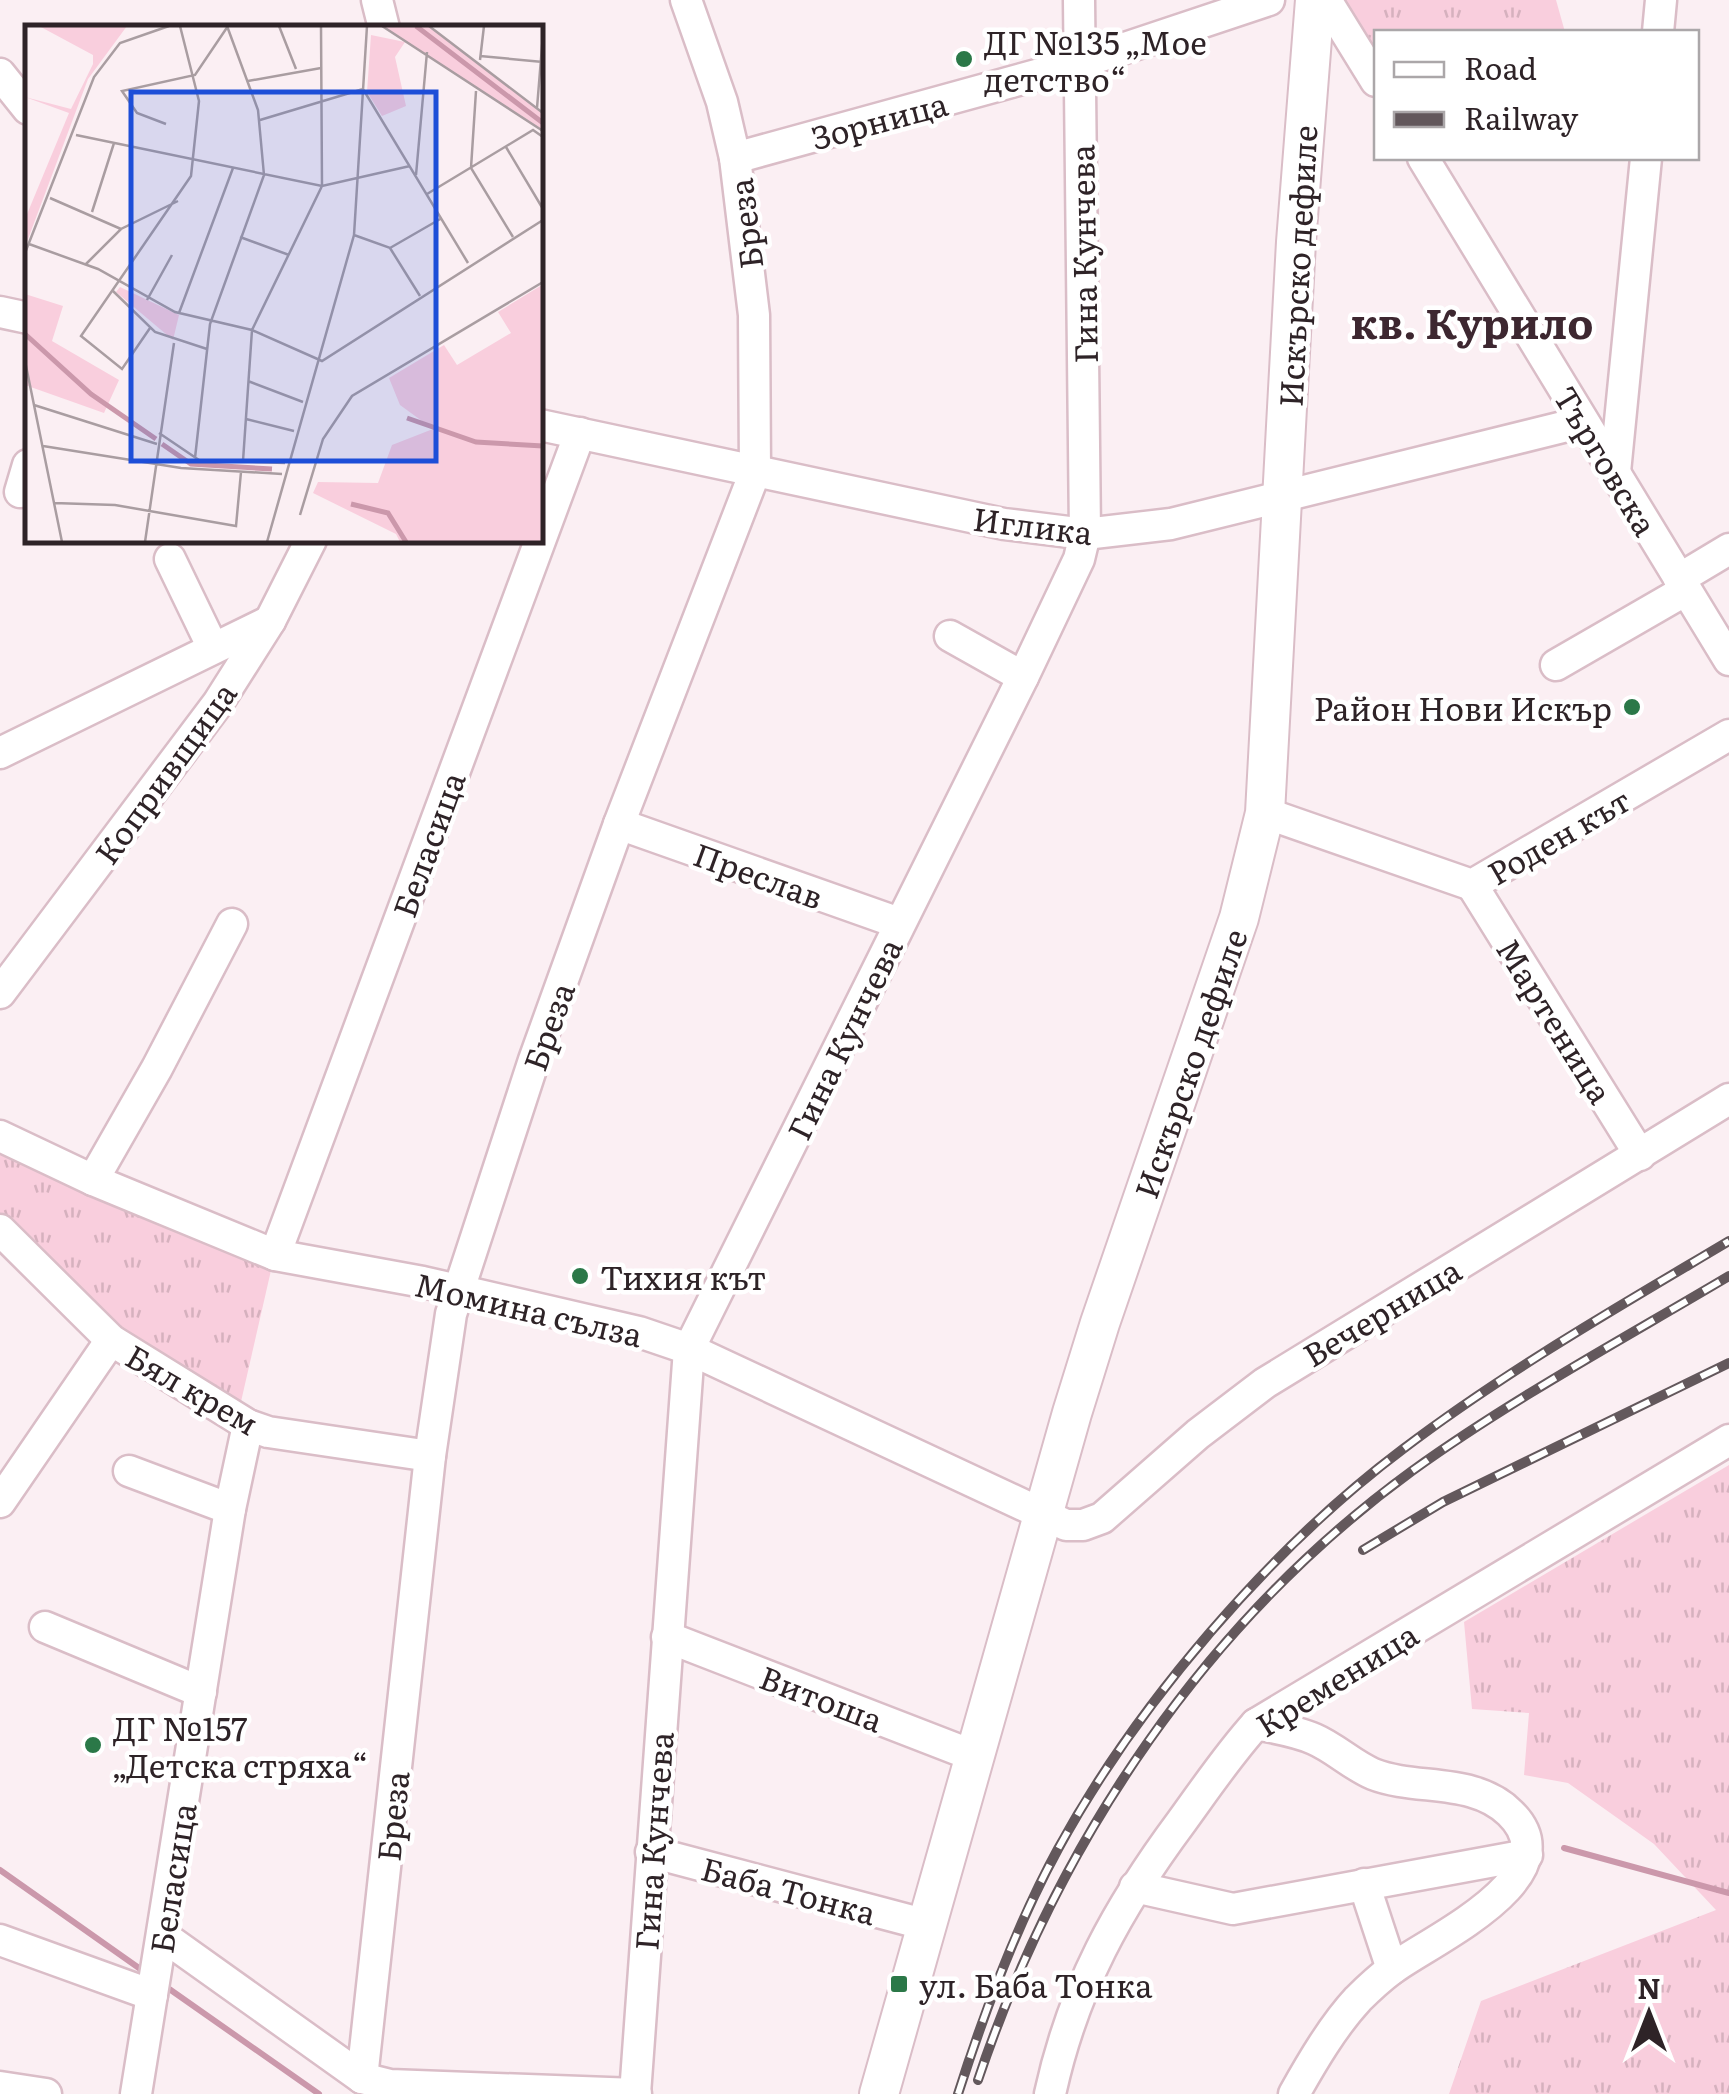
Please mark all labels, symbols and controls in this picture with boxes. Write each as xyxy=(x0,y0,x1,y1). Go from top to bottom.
place label: ДГ №135 „Мое детство“ xyxy=(984,17,1207,102)
inset map xyxy=(25,25,542,542)
legend xyxy=(1374,30,1699,160)
text: Road xyxy=(1464,45,1537,89)
marker: ДГ №135 „Мое детство“ xyxy=(953,48,975,70)
street label: Зорница xyxy=(805,78,953,160)
text: Railway xyxy=(1464,95,1579,139)
street label: Искърско дефиле xyxy=(1265,124,1327,408)
street label: Гина Кунчева xyxy=(1056,143,1108,364)
street label: Бреза xyxy=(715,175,773,272)
district label: кв. Курило xyxy=(1351,290,1593,352)
street label: Търговска xyxy=(1543,376,1671,545)
street label: Иглика xyxy=(971,493,1096,555)
street label: Копривщица xyxy=(81,670,247,873)
place label: Район Нови Искър xyxy=(1314,683,1612,731)
marker: Район Нови Искър xyxy=(1621,696,1643,718)
street label: Беласица xyxy=(379,764,476,923)
street label: Роден кът xyxy=(1478,775,1638,895)
street label: Преслав xyxy=(688,828,830,920)
street label: Искърско дефиле xyxy=(1120,922,1258,1204)
street label: Гина Кунчева xyxy=(773,928,913,1147)
street label: Мартеница xyxy=(1486,928,1626,1112)
street label: Бреза xyxy=(509,974,585,1077)
street label: Вечерница xyxy=(1293,1244,1470,1377)
place label: Тихия кът xyxy=(600,1252,766,1300)
street label: Момина сълза xyxy=(411,1259,648,1358)
marker: Тихия кът xyxy=(569,1265,591,1287)
street label: Бял крем xyxy=(118,1331,268,1445)
street label: Кременица xyxy=(1246,1609,1427,1747)
street label: Витоша xyxy=(753,1652,891,1743)
place label: ДГ №157 „Детска стряха“ xyxy=(113,1703,368,1788)
street label: Гина Кунчева xyxy=(620,1729,684,1952)
marker: ДГ №157 „Детска стряха“ xyxy=(82,1734,104,1756)
street label: Бреза xyxy=(362,1768,420,1864)
street label: Беласица xyxy=(135,1799,207,1957)
street label: Баба Тонка xyxy=(696,1843,882,1936)
place label: ул. Баба Тонка xyxy=(919,1960,1153,2008)
north arrow xyxy=(1599,1964,1699,2064)
text: N xyxy=(1637,1966,1661,2008)
marker: ул. Баба Тонка xyxy=(888,1973,910,1995)

